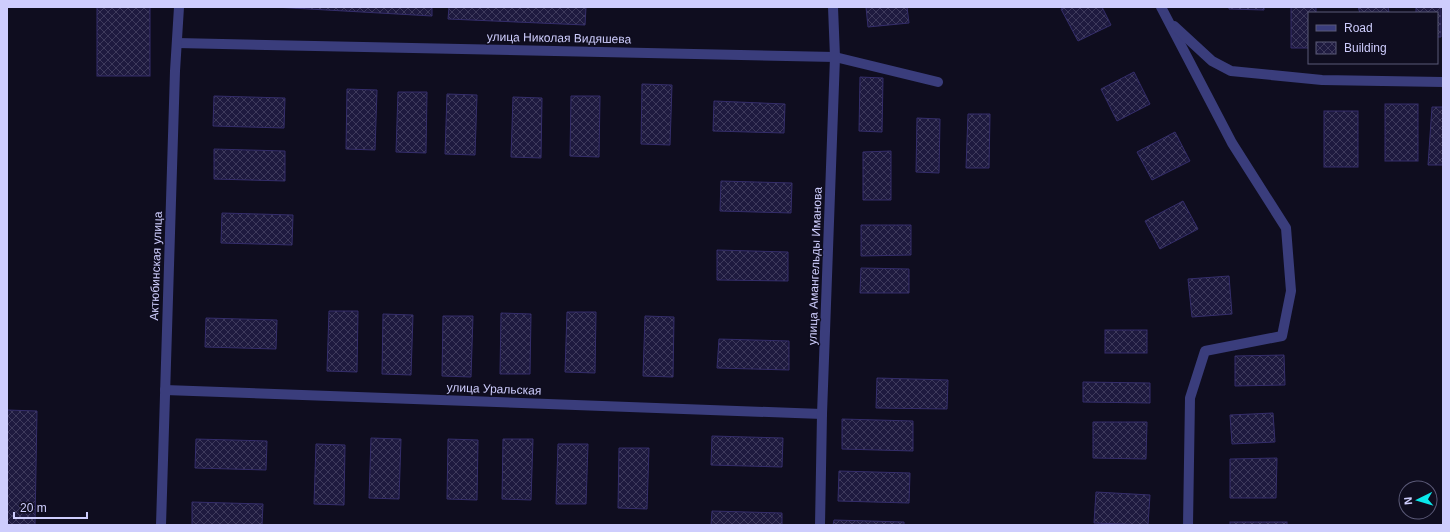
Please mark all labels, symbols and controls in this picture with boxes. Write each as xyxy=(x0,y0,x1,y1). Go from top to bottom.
legend xyxy=(1308,12,1438,64)
text: Road xyxy=(1344,21,1373,35)
street label: улица Николая Видяшева xyxy=(487,30,632,46)
text: Building xyxy=(1344,41,1387,55)
street label: улица Амангельды Иманова xyxy=(805,186,825,345)
street label: Актюбинская улица xyxy=(147,211,165,321)
street label: улица Уральская xyxy=(446,380,542,398)
north arrow xyxy=(1398,480,1438,520)
scale bar xyxy=(14,494,87,520)
text: N xyxy=(1402,496,1414,505)
text: 20 m xyxy=(20,501,47,515)

